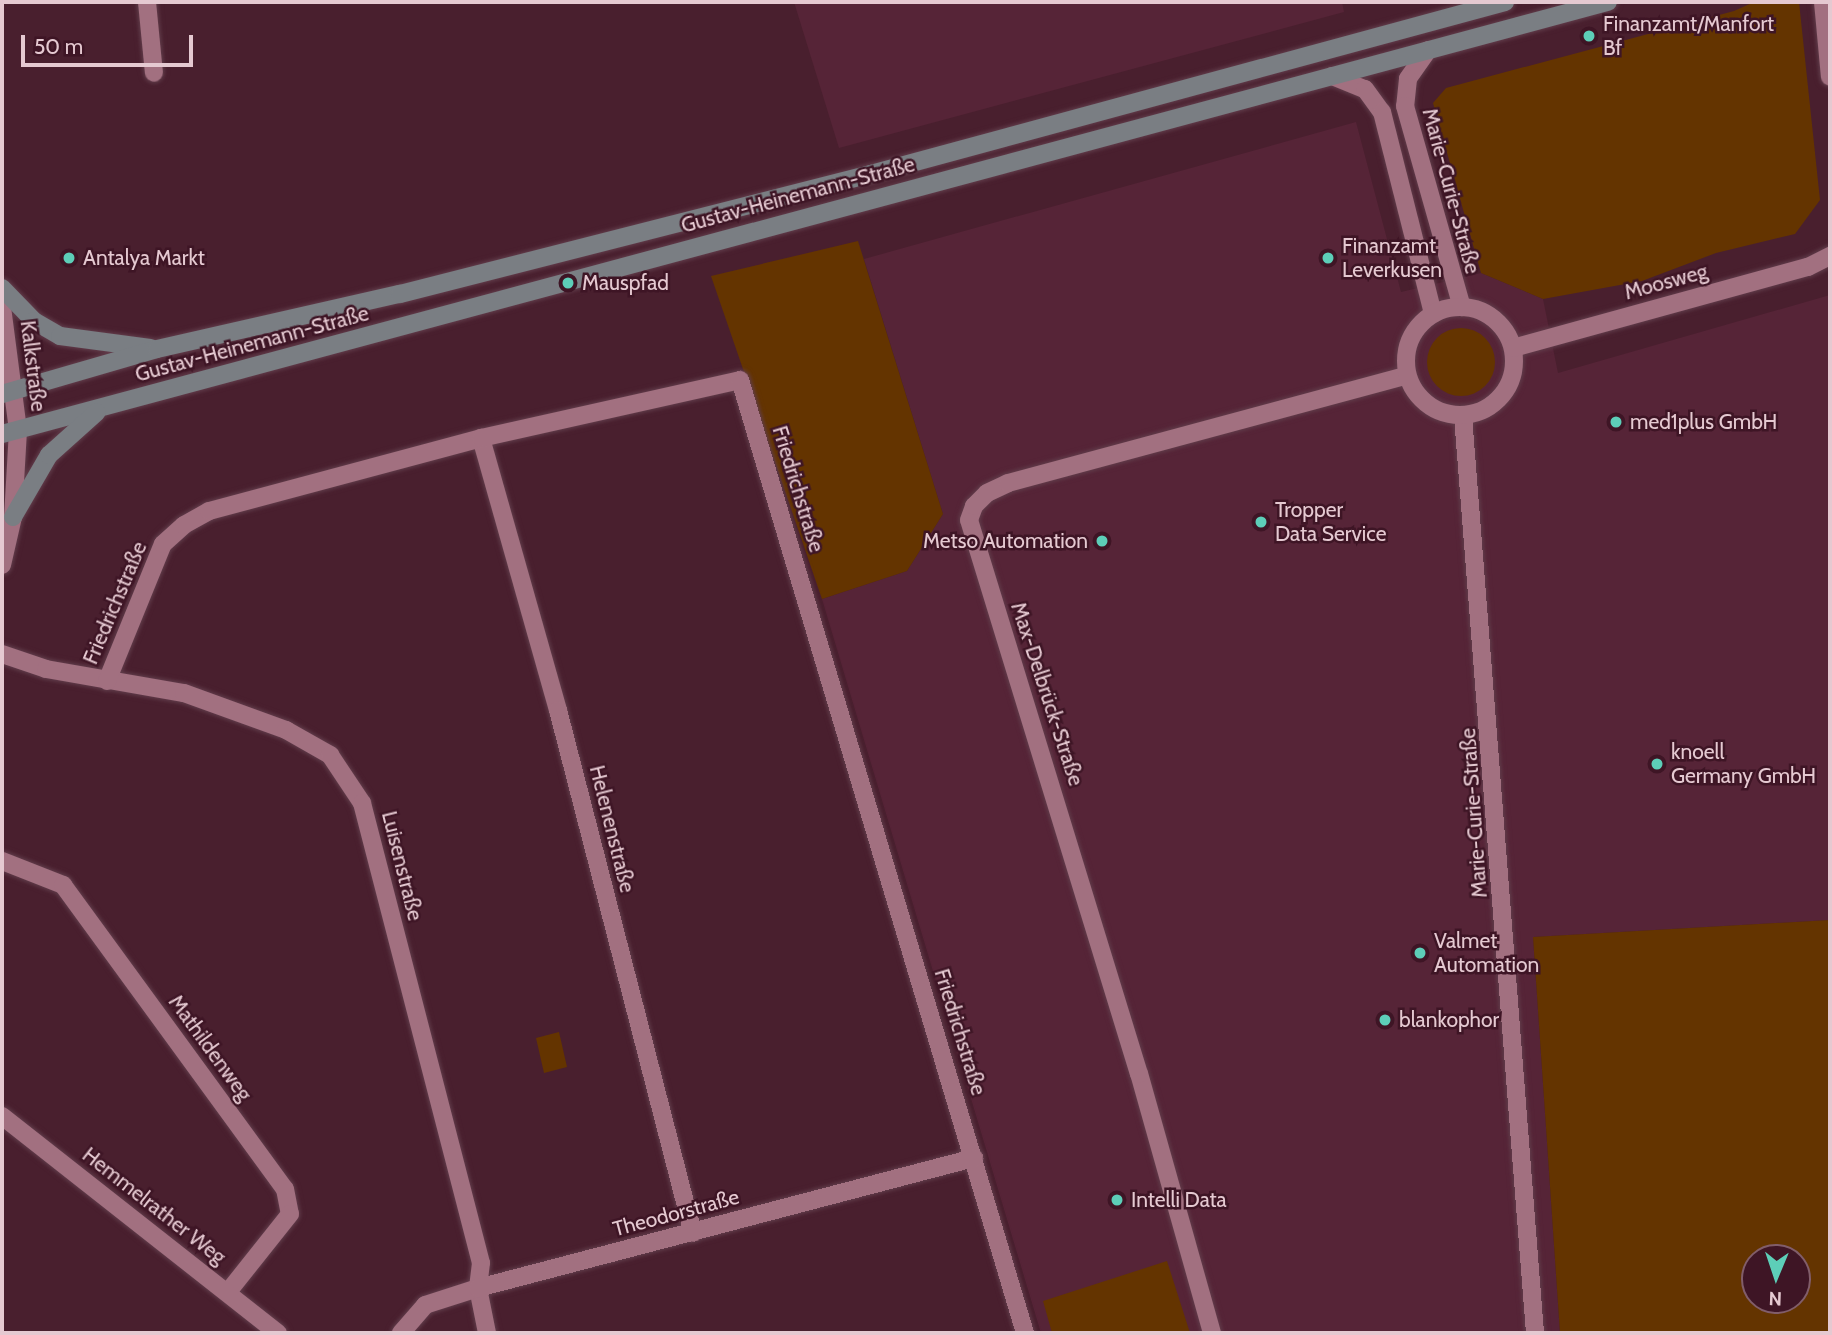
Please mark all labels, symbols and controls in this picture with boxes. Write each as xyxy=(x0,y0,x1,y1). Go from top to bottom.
place label: Finanzamt/Manfort Bf xyxy=(1603,11,1774,61)
scale bar xyxy=(24,21,196,65)
marker: Finanzamt/Manfort Bf xyxy=(1581,28,1597,44)
text: 50 m xyxy=(34,34,83,59)
street label: Marie-Curie-Straße xyxy=(1417,106,1485,276)
street label: Gustav-Heinemann-Straße xyxy=(678,152,918,238)
place label: Finanzamt Leverkusen xyxy=(1342,233,1442,283)
place label: Antalya Markt xyxy=(83,245,205,271)
marker: Antalya Markt xyxy=(61,250,77,266)
marker: Finanzamt Leverkusen xyxy=(1320,250,1336,266)
street label: Moosweg xyxy=(1622,259,1710,305)
place label: Mauspfad xyxy=(582,270,669,296)
marker: Mauspfad xyxy=(560,275,576,291)
street label: Gustav-Heinemann-Straße xyxy=(132,301,372,387)
street label: Kalkstraße xyxy=(15,319,51,413)
place label: med1plus GmbH xyxy=(1630,409,1777,435)
marker: med1plus GmbH xyxy=(1608,414,1624,430)
street label: Friedrichstraße xyxy=(767,423,829,555)
place label: Tropper Data Service xyxy=(1275,497,1386,547)
marker: Tropper Data Service xyxy=(1253,514,1269,530)
place label: Metso Automation xyxy=(923,528,1088,554)
marker: Metso Automation xyxy=(1094,533,1110,549)
street label: Friedrichstraße xyxy=(78,538,152,668)
street label: Max-Delbrück-Straße xyxy=(1005,599,1089,789)
street label: Marie-Curie-Straße xyxy=(1455,727,1493,899)
place label: knoell Germany GmbH xyxy=(1671,739,1816,789)
marker: knoell Germany GmbH xyxy=(1649,756,1665,772)
street label: Helenenstraße xyxy=(584,763,640,895)
street label: Luisenstraße xyxy=(376,809,428,923)
place label: Valmet Automation xyxy=(1434,928,1539,978)
marker: Valmet Automation xyxy=(1412,945,1428,961)
street label: Friedrichstraße xyxy=(929,966,991,1098)
street label: Mathildenweg xyxy=(163,990,257,1106)
place label: blankophor xyxy=(1399,1007,1499,1033)
marker: blankophor xyxy=(1377,1012,1393,1028)
street label: Hemmelrather Weg xyxy=(77,1142,231,1270)
street label: Theodorstraße xyxy=(610,1184,742,1242)
place label: Intelli Data xyxy=(1131,1187,1227,1213)
marker: Intelli Data xyxy=(1109,1192,1125,1208)
north arrow xyxy=(1741,1244,1811,1314)
text: N xyxy=(1768,1287,1782,1310)

